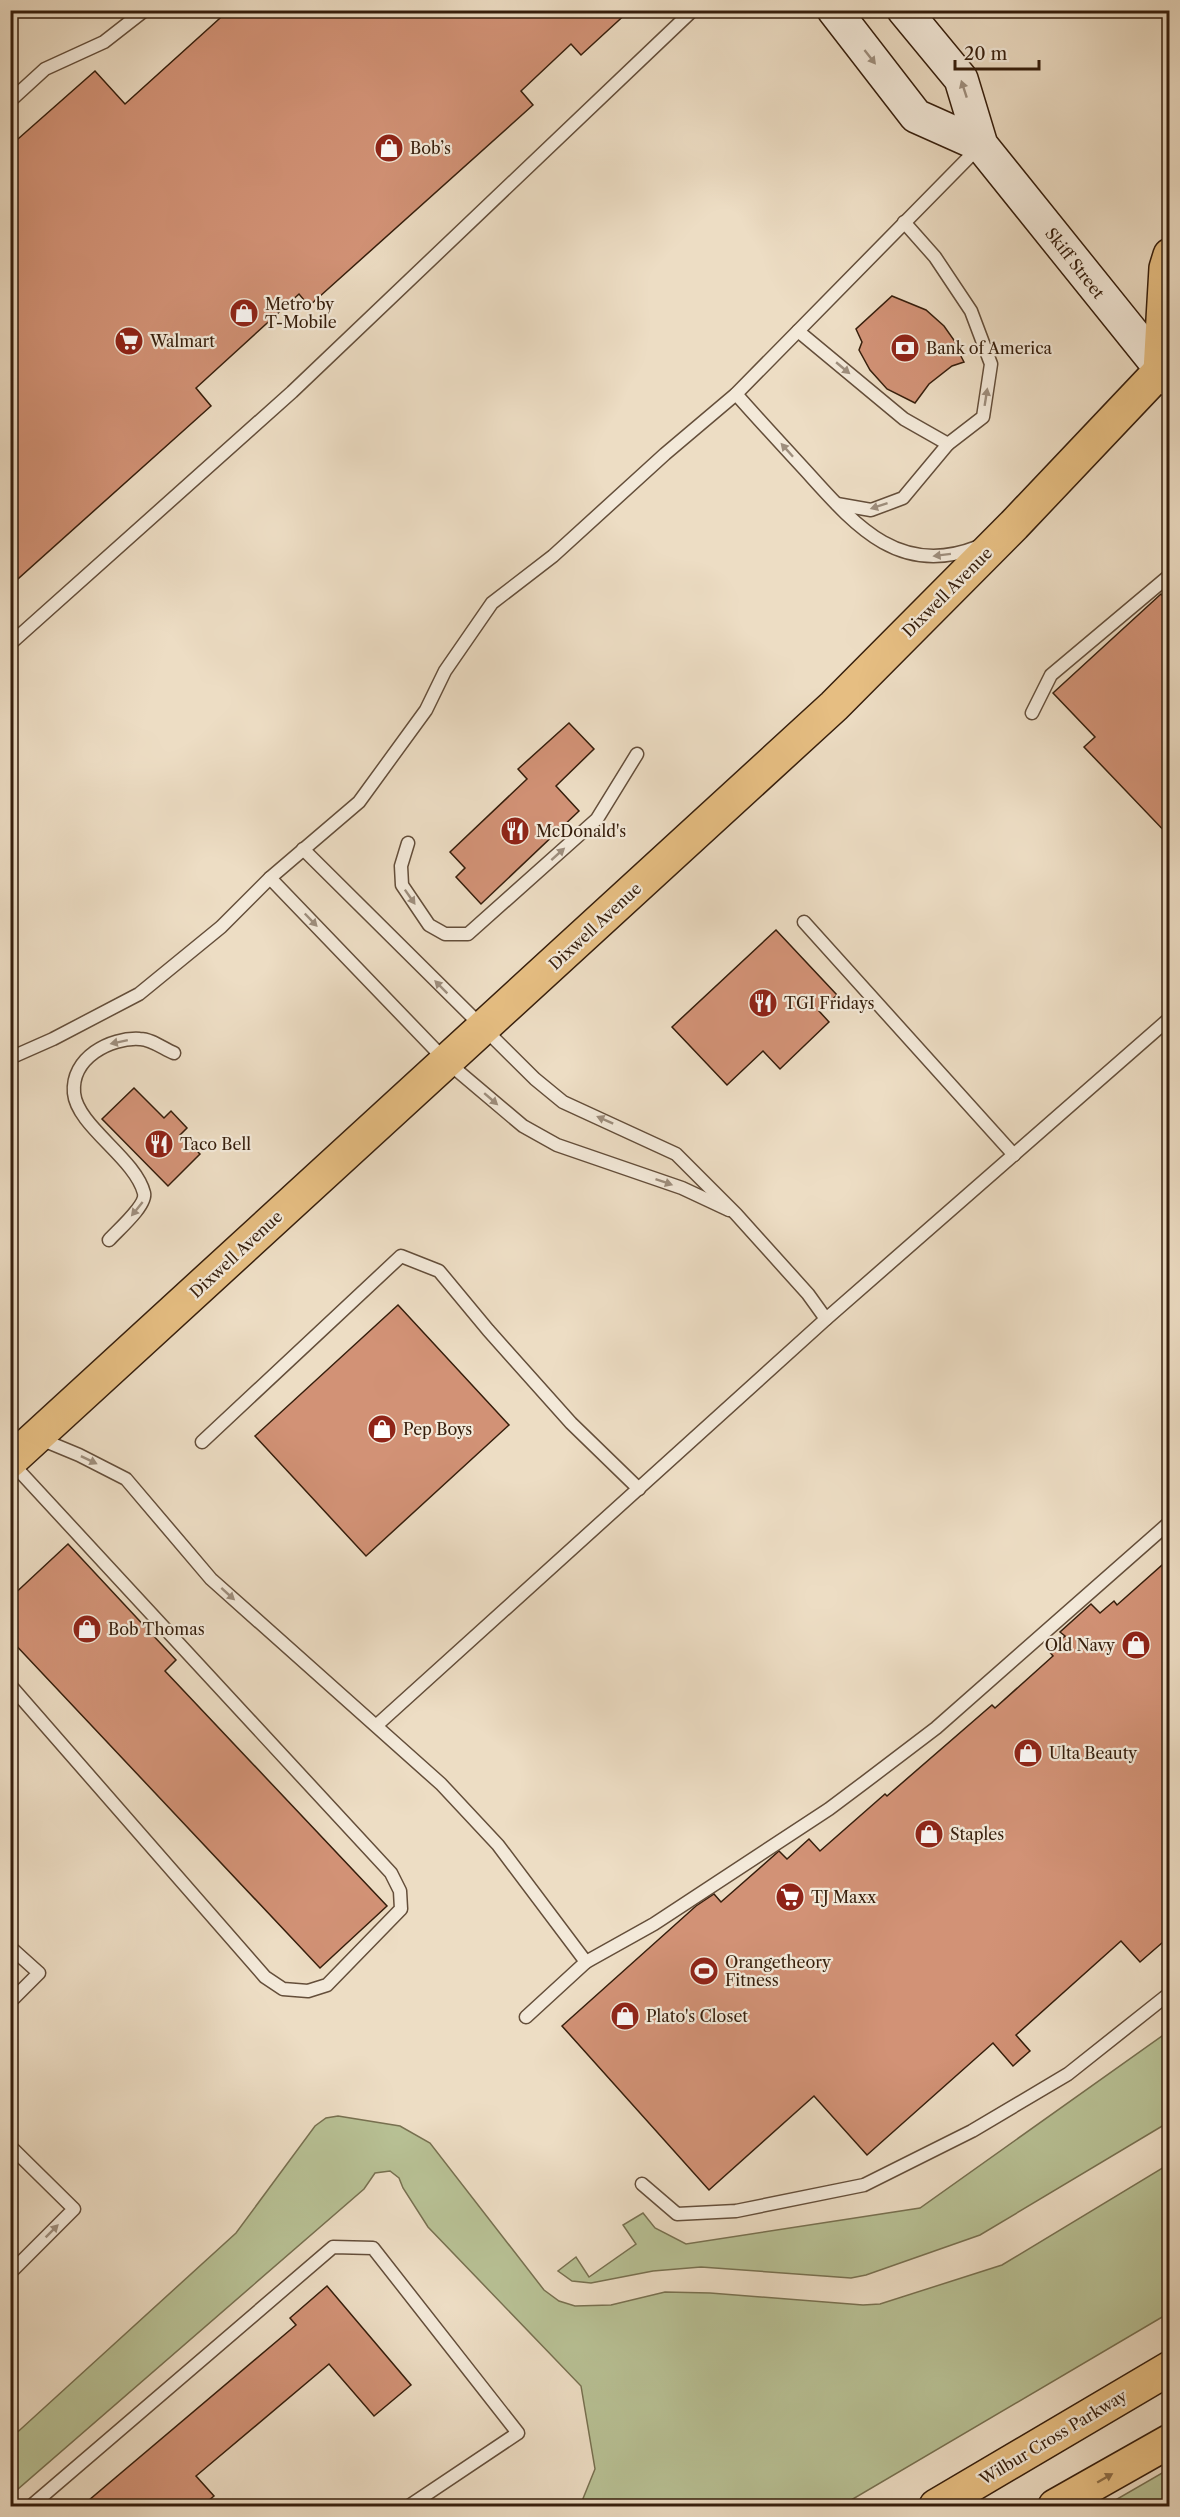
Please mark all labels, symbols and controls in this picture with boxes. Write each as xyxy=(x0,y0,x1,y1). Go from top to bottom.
scale bar xyxy=(955,33,1039,71)
text: 20 m xyxy=(964,43,1008,65)
one-way arrow xyxy=(863,49,875,64)
one-way arrow xyxy=(959,80,968,98)
shop icon: Bob’s xyxy=(373,132,405,164)
place label: Bob’s xyxy=(410,138,451,158)
street label: Skiff Street xyxy=(1041,224,1109,303)
place label: Metro by T-Mobile xyxy=(265,294,337,332)
shop icon: Metro by T-Mobile xyxy=(228,297,260,329)
supermarket icon: Walmart xyxy=(113,325,145,357)
place label: Walmart xyxy=(149,331,215,351)
bank icon: Bank of America xyxy=(889,332,921,364)
place label: Bank of America xyxy=(926,338,1053,358)
one-way arrow xyxy=(835,361,850,374)
one-way arrow xyxy=(982,387,991,406)
one-way arrow xyxy=(780,443,794,458)
one-way arrow xyxy=(870,502,888,511)
street label: Dixwell Avenue xyxy=(898,543,996,641)
one-way arrow xyxy=(932,551,951,560)
restaurant icon: McDonald's xyxy=(499,815,531,847)
place label: McDonald's xyxy=(536,821,626,841)
one-way arrow xyxy=(550,848,565,861)
street label: Dixwell Avenue xyxy=(545,878,645,974)
one-way arrow xyxy=(404,889,416,905)
one-way arrow xyxy=(303,913,317,927)
one-way arrow xyxy=(434,980,449,994)
restaurant icon: TGI Fridays xyxy=(747,987,779,1019)
place label: TGI Fridays xyxy=(784,993,875,1013)
one-way arrow xyxy=(109,1038,128,1047)
one-way arrow xyxy=(483,1092,498,1106)
one-way arrow xyxy=(596,1115,614,1125)
restaurant icon: Taco Bell xyxy=(143,1128,175,1160)
place label: Taco Bell xyxy=(180,1134,251,1154)
one-way arrow xyxy=(656,1178,674,1188)
one-way arrow xyxy=(130,1201,143,1217)
street label: Dixwell Avenue xyxy=(186,1206,286,1302)
shop icon: Pep Boys xyxy=(366,1413,398,1445)
place label: Pep Boys xyxy=(403,1419,472,1439)
one-way arrow xyxy=(81,1456,98,1465)
one-way arrow xyxy=(221,1587,236,1601)
shop icon: Bob Thomas xyxy=(71,1613,103,1645)
place label: Bob Thomas xyxy=(108,1619,205,1639)
shop icon: Old Navy xyxy=(1120,1629,1152,1661)
place label: Old Navy xyxy=(1045,1635,1116,1655)
shop icon: Ulta Beauty xyxy=(1012,1737,1044,1769)
place label: Ulta Beauty xyxy=(1049,1743,1138,1763)
shop icon: Staples xyxy=(913,1818,945,1850)
place label: Staples xyxy=(950,1824,1004,1844)
supermarket icon: TJ Maxx xyxy=(774,1881,806,1913)
place label: TJ Maxx xyxy=(811,1887,877,1907)
place label: Orangetheory Fitness xyxy=(725,1952,832,1990)
sports icon: Orangetheory Fitness xyxy=(688,1955,720,1987)
shop icon: Plato's Closet xyxy=(609,2000,641,2032)
place label: Plato's Closet xyxy=(646,2006,748,2026)
one-way arrow xyxy=(44,2225,58,2239)
street label: Wilbur Cross Parkway xyxy=(975,2385,1131,2489)
one-way arrow xyxy=(1097,2472,1113,2483)

